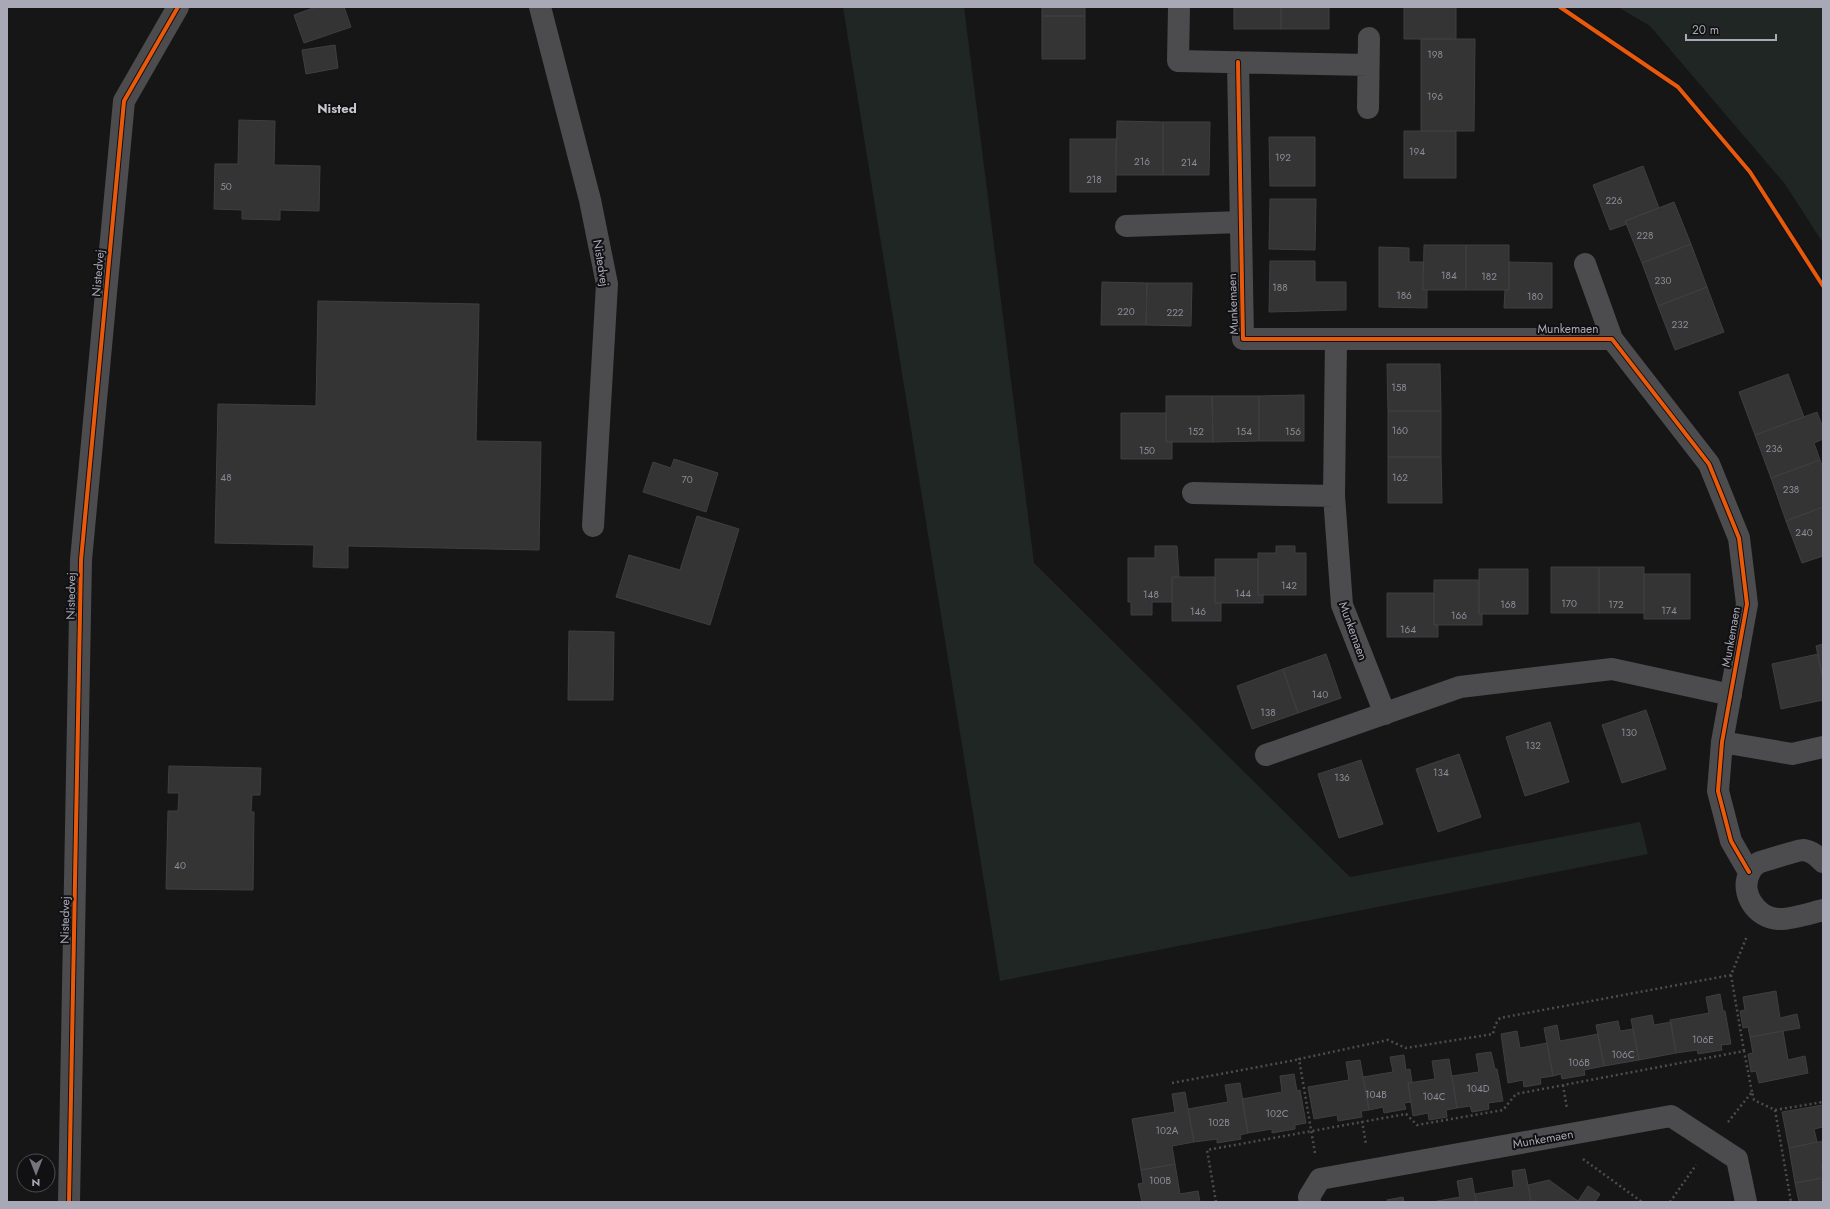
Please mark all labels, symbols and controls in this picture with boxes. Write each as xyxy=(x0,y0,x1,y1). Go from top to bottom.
scale bar xyxy=(1686,16,1776,42)
text: 20 m xyxy=(1692,21,1719,39)
house number: 198 xyxy=(1427,47,1443,62)
house number: 196 xyxy=(1427,89,1443,104)
district label: Nisted xyxy=(317,99,357,118)
house number: 194 xyxy=(1409,144,1425,159)
house number: 192 xyxy=(1275,150,1291,165)
house number: 216 xyxy=(1134,154,1150,169)
house number: 214 xyxy=(1181,155,1197,170)
house number: 218 xyxy=(1086,172,1102,187)
house number: 50 xyxy=(220,179,232,194)
house number: 226 xyxy=(1605,193,1623,208)
house number: 228 xyxy=(1637,228,1653,243)
street label: Nistedvej xyxy=(588,238,614,288)
street label: Nistedvej xyxy=(87,249,109,297)
house number: 184 xyxy=(1441,268,1457,283)
house number: 182 xyxy=(1481,269,1497,284)
street label: Munkemaen xyxy=(1223,273,1243,335)
house number: 230 xyxy=(1654,273,1672,288)
house number: 188 xyxy=(1272,280,1288,295)
house number: 186 xyxy=(1396,288,1412,303)
house number: 180 xyxy=(1527,289,1543,304)
house number: 220 xyxy=(1117,304,1135,319)
house number: 222 xyxy=(1166,305,1184,320)
house number: 232 xyxy=(1672,317,1689,332)
street label: Munkemaen xyxy=(1537,320,1599,338)
house number: 158 xyxy=(1391,380,1407,395)
house number: 160 xyxy=(1392,423,1408,438)
house number: 152 xyxy=(1188,424,1204,439)
house number: 154 xyxy=(1236,424,1252,439)
house number: 156 xyxy=(1285,424,1301,439)
house number: 236 xyxy=(1766,441,1783,456)
house number: 150 xyxy=(1139,443,1155,458)
house number: 48 xyxy=(220,470,232,485)
house number: 162 xyxy=(1392,470,1408,485)
house number: 70 xyxy=(681,472,693,487)
house number: 238 xyxy=(1783,482,1799,497)
house number: 240 xyxy=(1795,525,1813,540)
street label: Nistedvej xyxy=(62,572,80,620)
house number: 142 xyxy=(1281,578,1297,593)
house number: 144 xyxy=(1235,586,1251,601)
house number: 148 xyxy=(1143,587,1159,602)
house number: 170 xyxy=(1561,596,1577,611)
house number: 168 xyxy=(1500,597,1516,612)
house number: 172 xyxy=(1608,597,1624,612)
street label: Munkemaen xyxy=(1334,599,1372,663)
house number: 174 xyxy=(1661,603,1677,618)
house number: 146 xyxy=(1190,604,1206,619)
street label: Munkemaen xyxy=(1717,605,1745,669)
house number: 166 xyxy=(1451,608,1467,623)
house number: 164 xyxy=(1400,622,1416,637)
house number: 140 xyxy=(1312,687,1328,702)
house number: 138 xyxy=(1260,705,1276,720)
house number: 130 xyxy=(1621,725,1637,740)
house number: 132 xyxy=(1525,738,1541,753)
house number: 134 xyxy=(1433,765,1449,780)
house number: 136 xyxy=(1334,770,1350,785)
house number: 40 xyxy=(174,858,186,873)
street label: Nistedvej xyxy=(56,896,74,944)
house number: 106E xyxy=(1692,1032,1714,1047)
house number: 106C xyxy=(1611,1047,1635,1062)
house number: 106B xyxy=(1568,1055,1590,1070)
house number: 104D xyxy=(1466,1081,1490,1096)
house number: 104B xyxy=(1365,1087,1387,1102)
house number: 104C xyxy=(1422,1089,1446,1104)
house number: 102C xyxy=(1265,1106,1289,1121)
house number: 102B xyxy=(1208,1115,1230,1130)
house number: 102A xyxy=(1156,1123,1179,1138)
street label: Munkemaen xyxy=(1511,1125,1575,1153)
north arrow xyxy=(16,1153,56,1193)
house number: 100B xyxy=(1149,1173,1171,1188)
text: N xyxy=(32,1175,40,1191)

